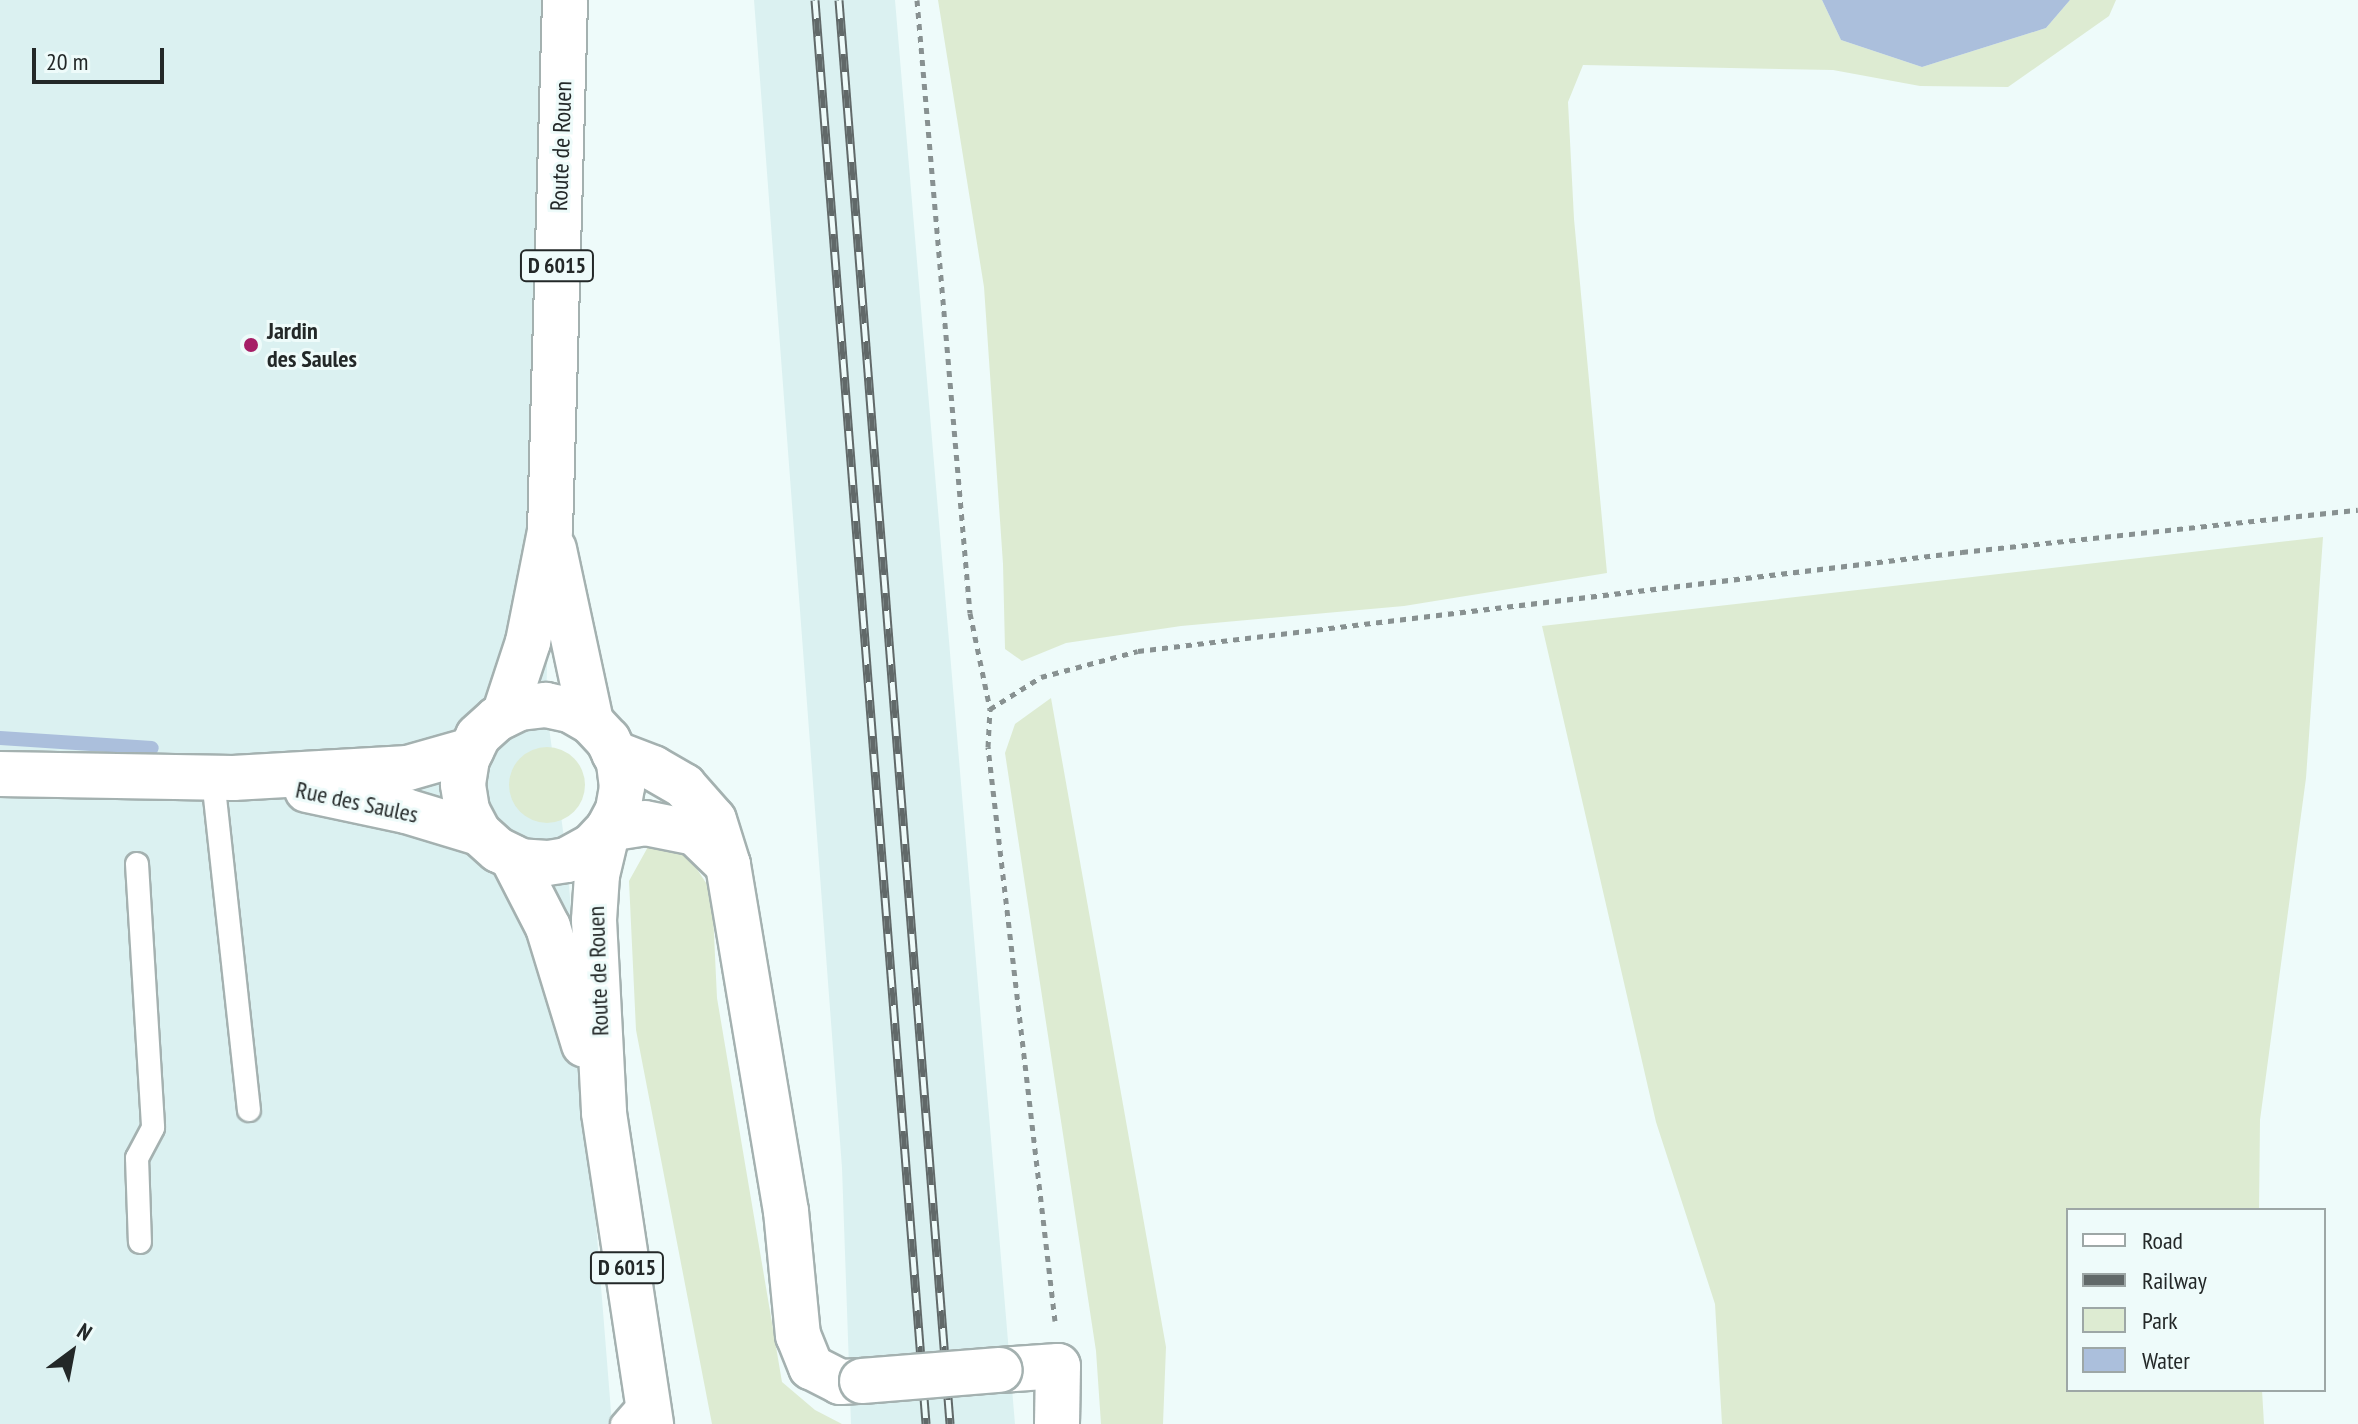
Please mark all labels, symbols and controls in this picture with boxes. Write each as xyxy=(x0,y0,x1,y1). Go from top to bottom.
scale bar xyxy=(36,32,168,82)
text: 20 m xyxy=(46,46,88,77)
street label: Route de Rouen xyxy=(544,81,578,211)
road number: D 6015 xyxy=(519,248,595,284)
place label: Jardin des Saules xyxy=(267,317,357,373)
marker: Jardin des Saules xyxy=(242,336,260,354)
street label: Rue des Saules xyxy=(293,775,421,829)
street label: Route de Rouen xyxy=(581,906,615,1036)
legend xyxy=(2066,1208,2326,1392)
text: Road xyxy=(2142,1225,2183,1256)
road number: D 6015 xyxy=(589,1250,665,1286)
text: Railway xyxy=(2142,1265,2207,1296)
text: Park xyxy=(2142,1305,2178,1336)
north arrow xyxy=(32,1312,112,1392)
text: N xyxy=(72,1317,97,1347)
text: Water xyxy=(2142,1345,2190,1376)

